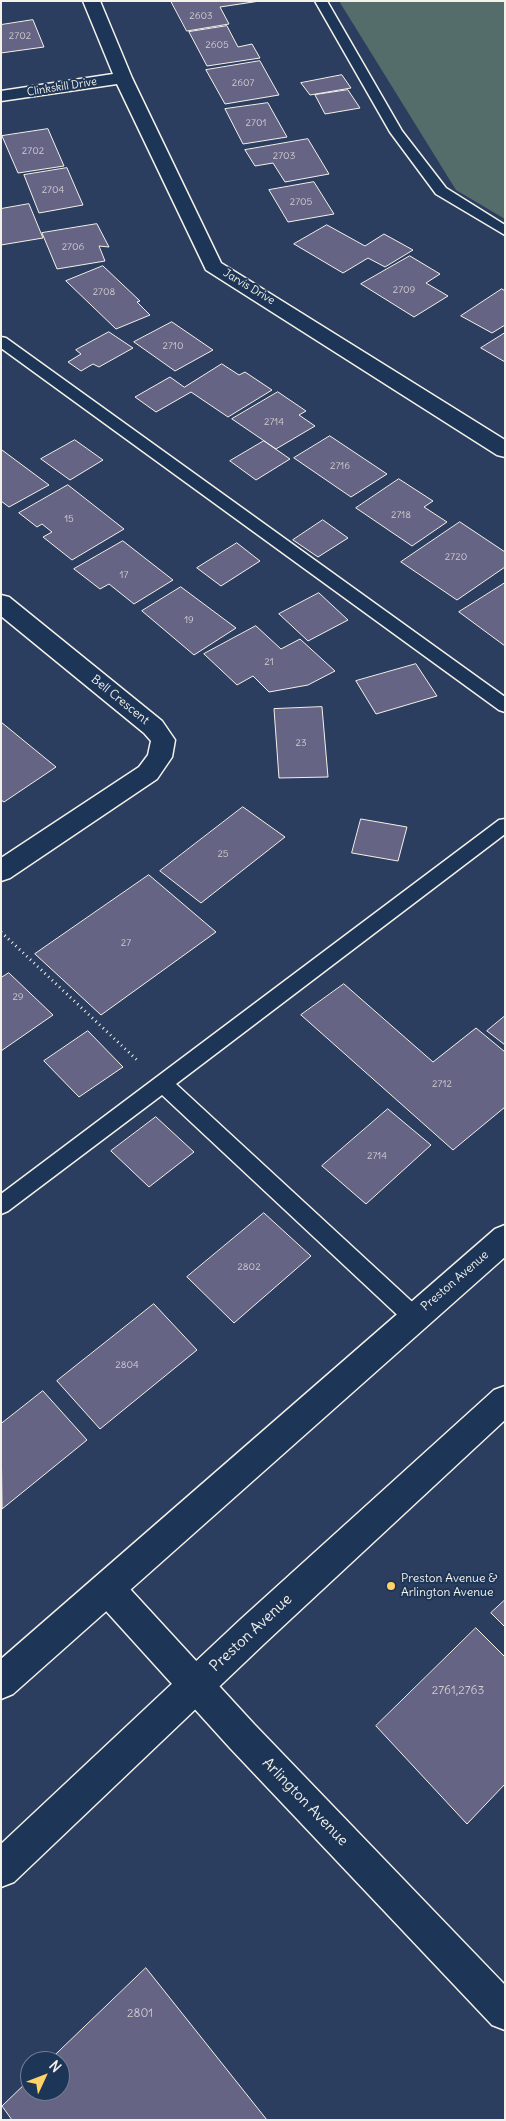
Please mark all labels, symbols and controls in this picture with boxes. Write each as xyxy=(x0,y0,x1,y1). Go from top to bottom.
house number: 2603 xyxy=(189,10,213,22)
house number: 2702 xyxy=(9,30,31,42)
house number: 2605 xyxy=(205,39,229,51)
street label: Clinkskill Drive xyxy=(26,75,98,99)
house number: 2607 xyxy=(232,77,254,89)
house number: 2701 xyxy=(246,117,266,129)
house number: 2702 xyxy=(22,145,44,157)
house number: 2703 xyxy=(273,150,295,162)
house number: 2704 xyxy=(42,184,64,196)
house number: 2705 xyxy=(290,196,312,208)
house number: 2706 xyxy=(62,241,84,253)
street label: Jarvis Drive xyxy=(221,266,277,308)
house number: 2709 xyxy=(393,284,415,296)
house number: 2708 xyxy=(93,286,115,298)
house number: 2710 xyxy=(163,340,183,352)
house number: 2714 xyxy=(264,416,284,428)
house number: 2716 xyxy=(330,460,350,472)
house number: 2718 xyxy=(391,509,411,521)
house number: 15 xyxy=(64,513,74,525)
house number: 2720 xyxy=(445,551,467,563)
house number: 17 xyxy=(120,569,128,581)
house number: 19 xyxy=(184,614,194,626)
house number: 21 xyxy=(264,656,274,668)
street label: Bell Crescent xyxy=(88,672,152,728)
house number: 23 xyxy=(295,737,307,749)
house number: 25 xyxy=(217,848,229,860)
house number: 27 xyxy=(121,937,131,949)
house number: 29 xyxy=(12,991,24,1003)
house number: 2712 xyxy=(432,1078,452,1090)
house number: 2714 xyxy=(367,1150,387,1162)
street label: Preston Avenue xyxy=(418,1248,492,1314)
house number: 2802 xyxy=(237,1261,261,1273)
house number: 2804 xyxy=(115,1359,139,1371)
place label: Preston Avenue & Arlington Avenue xyxy=(401,1572,498,1600)
marker: Preston Avenue & Arlington Avenue xyxy=(385,1580,397,1592)
street label: Preston Avenue xyxy=(206,1590,296,1676)
house number: 2761,2763 xyxy=(432,1684,484,1698)
street label: Arlington Avenue xyxy=(258,1754,352,1850)
house number: 2801 xyxy=(127,2007,153,2021)
north arrow xyxy=(20,2051,70,2101)
text: N xyxy=(45,2057,65,2076)

